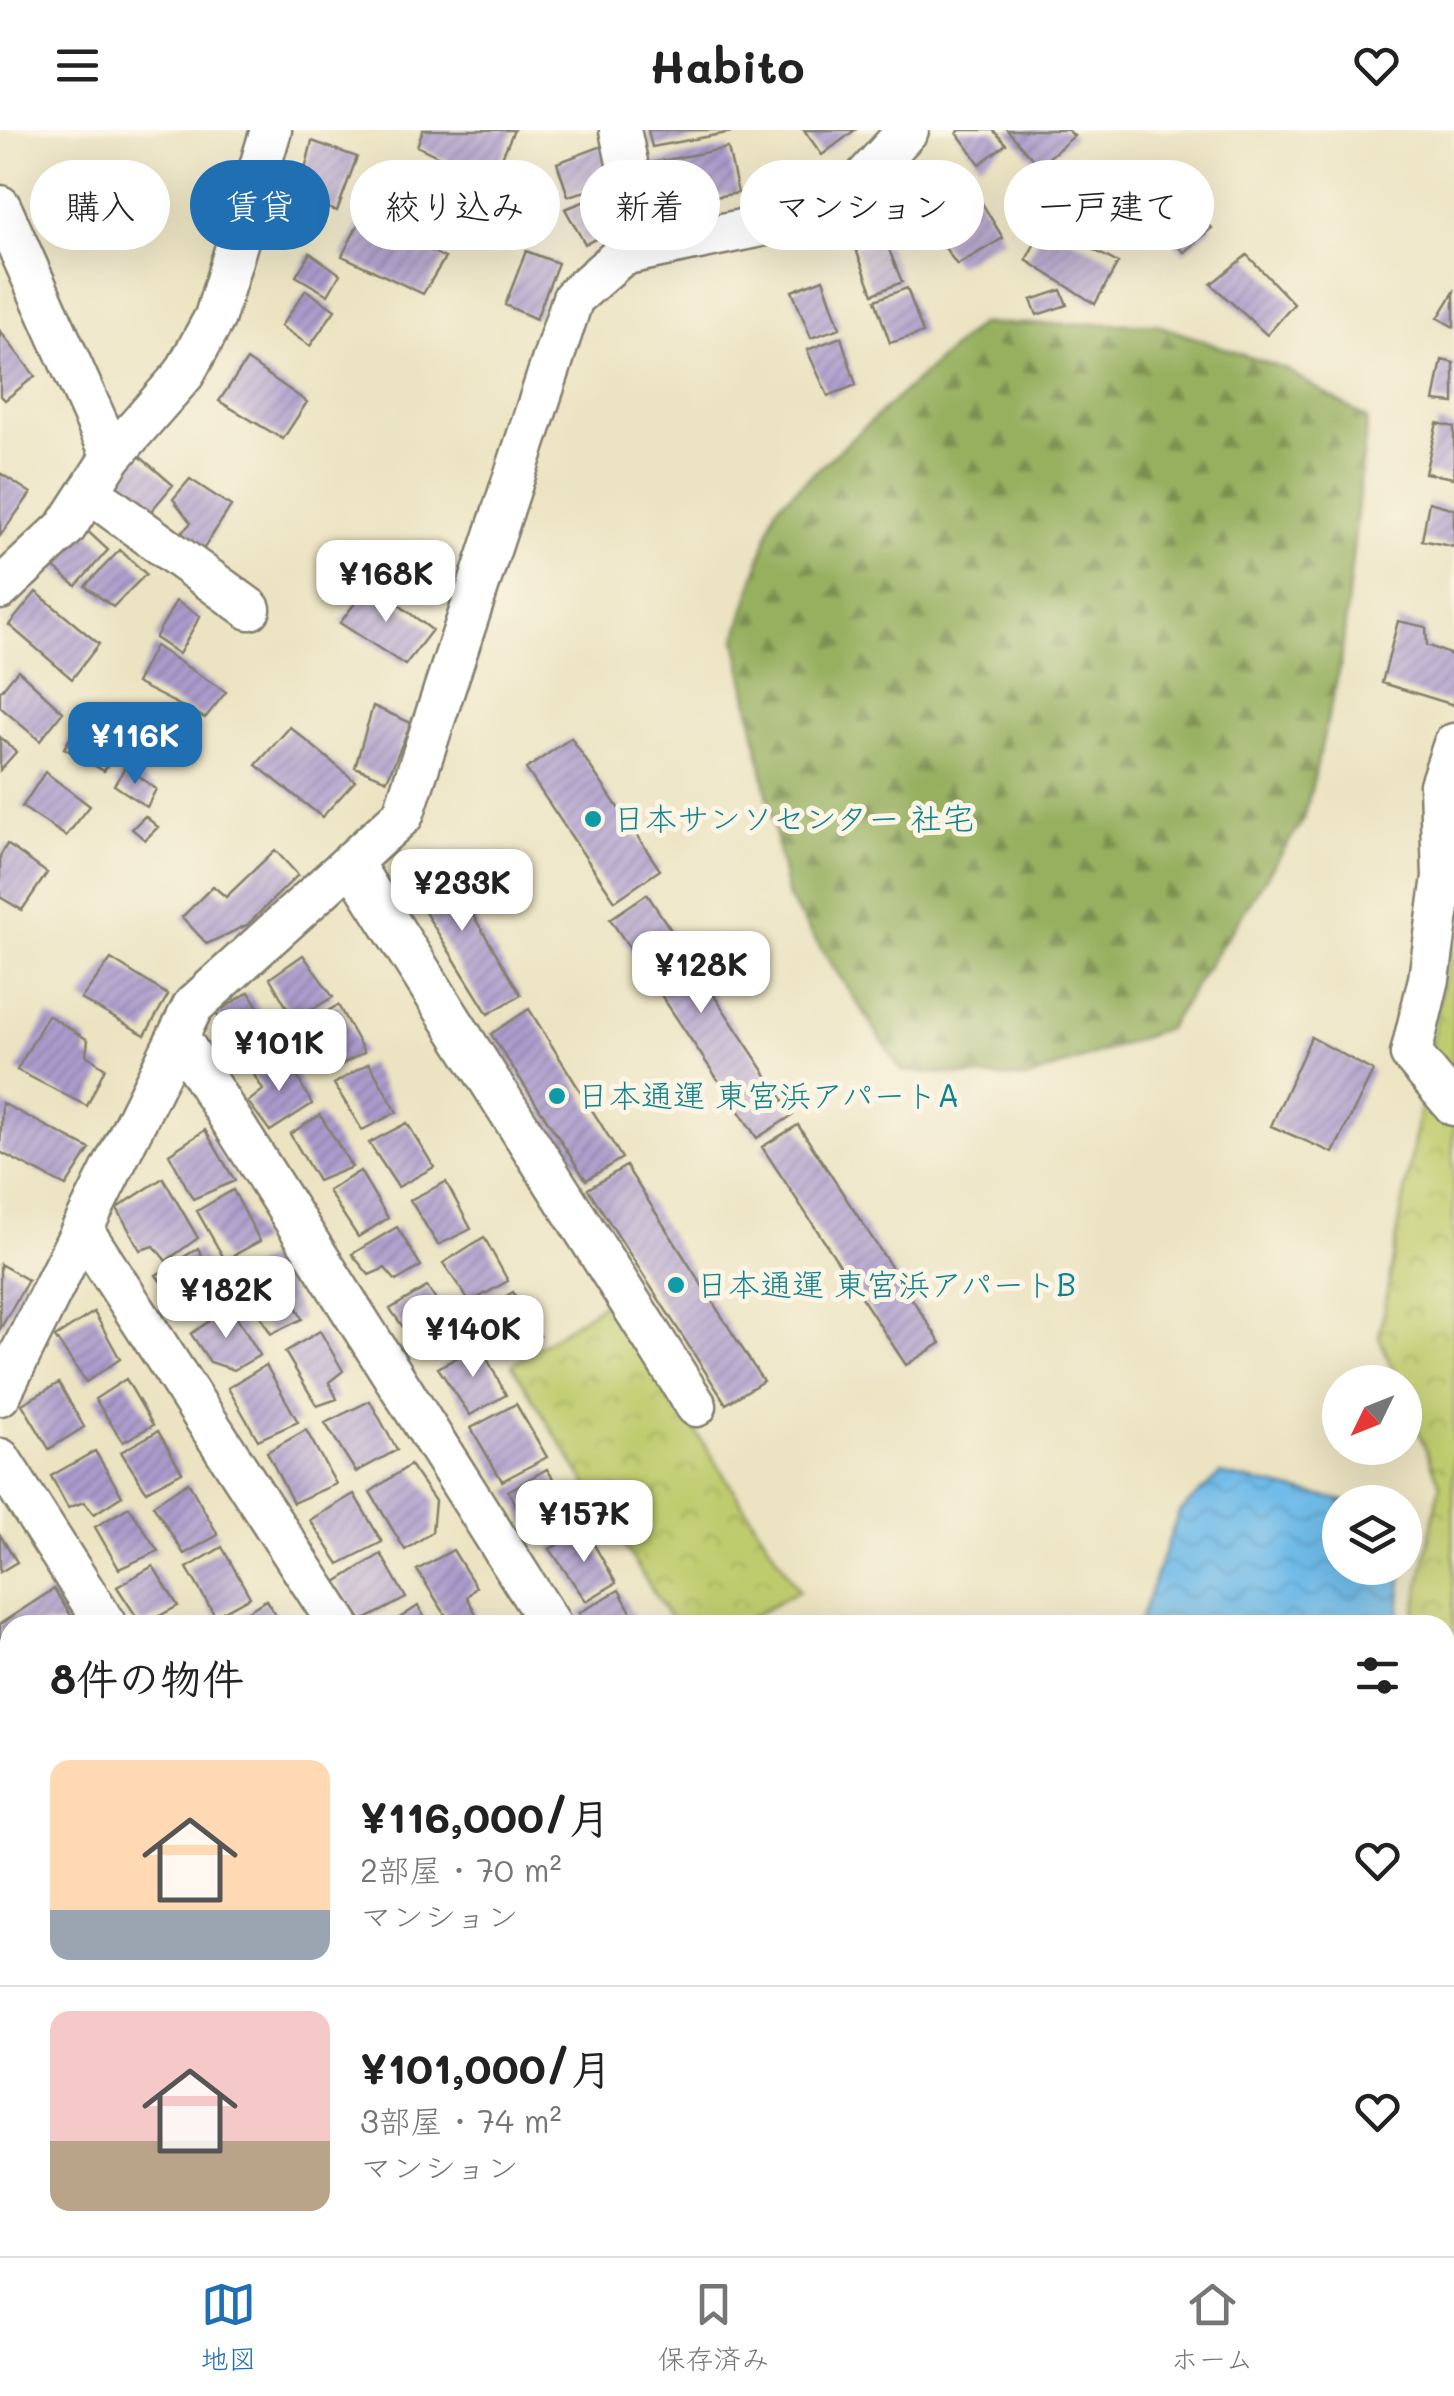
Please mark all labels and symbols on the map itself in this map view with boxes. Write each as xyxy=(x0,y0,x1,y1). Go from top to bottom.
pin: ¥168K xyxy=(316,540,456,625)
pin: ¥116K xyxy=(65,702,205,787)
place label: 日本サンソセンター 社宅 xyxy=(613,796,974,838)
marker: 日本サンソセンター 社宅 xyxy=(582,808,604,830)
pin: ¥233K xyxy=(392,849,532,934)
pin: ¥128K xyxy=(631,931,771,1016)
pin: ¥101K xyxy=(209,1009,349,1094)
place label: 日本通運 東宮浜アパートA xyxy=(577,1073,959,1115)
marker: 日本通運 東宮浜アパートA xyxy=(546,1085,568,1107)
pin: ¥182K xyxy=(156,1256,296,1341)
place label: 日本通運 東宮浜アパートB xyxy=(696,1262,1076,1304)
marker: 日本通運 東宮浜アパートB xyxy=(665,1274,687,1296)
pin: ¥140K xyxy=(403,1295,543,1380)
north arrow xyxy=(1322,1365,1422,1465)
pin: ¥157K xyxy=(514,1480,654,1565)

